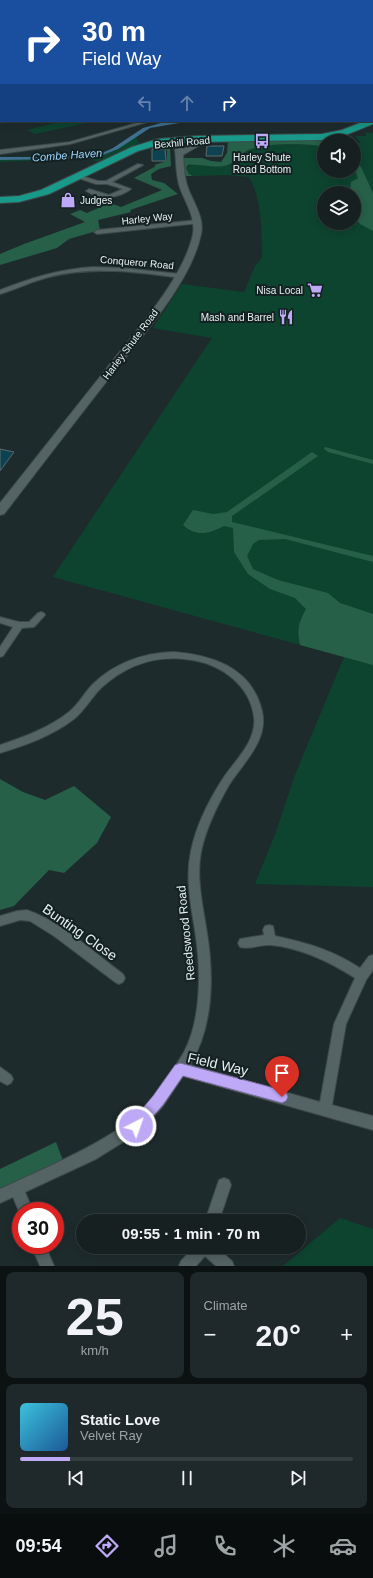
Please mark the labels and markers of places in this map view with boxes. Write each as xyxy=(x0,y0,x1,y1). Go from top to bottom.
bus stop icon: Harley Shute Road Bottom xyxy=(253,132,271,150)
place label: Harley Shute Road Bottom xyxy=(233,152,291,175)
shop icon: Judges xyxy=(59,191,77,209)
place label: Judges xyxy=(80,195,112,206)
supermarket icon: Nisa Local xyxy=(306,281,324,299)
place label: Nisa Local xyxy=(256,285,303,296)
restaurant icon: Mash and Barrel xyxy=(277,308,295,326)
place label: Mash and Barrel xyxy=(201,312,274,323)
pin xyxy=(265,1056,299,1097)

